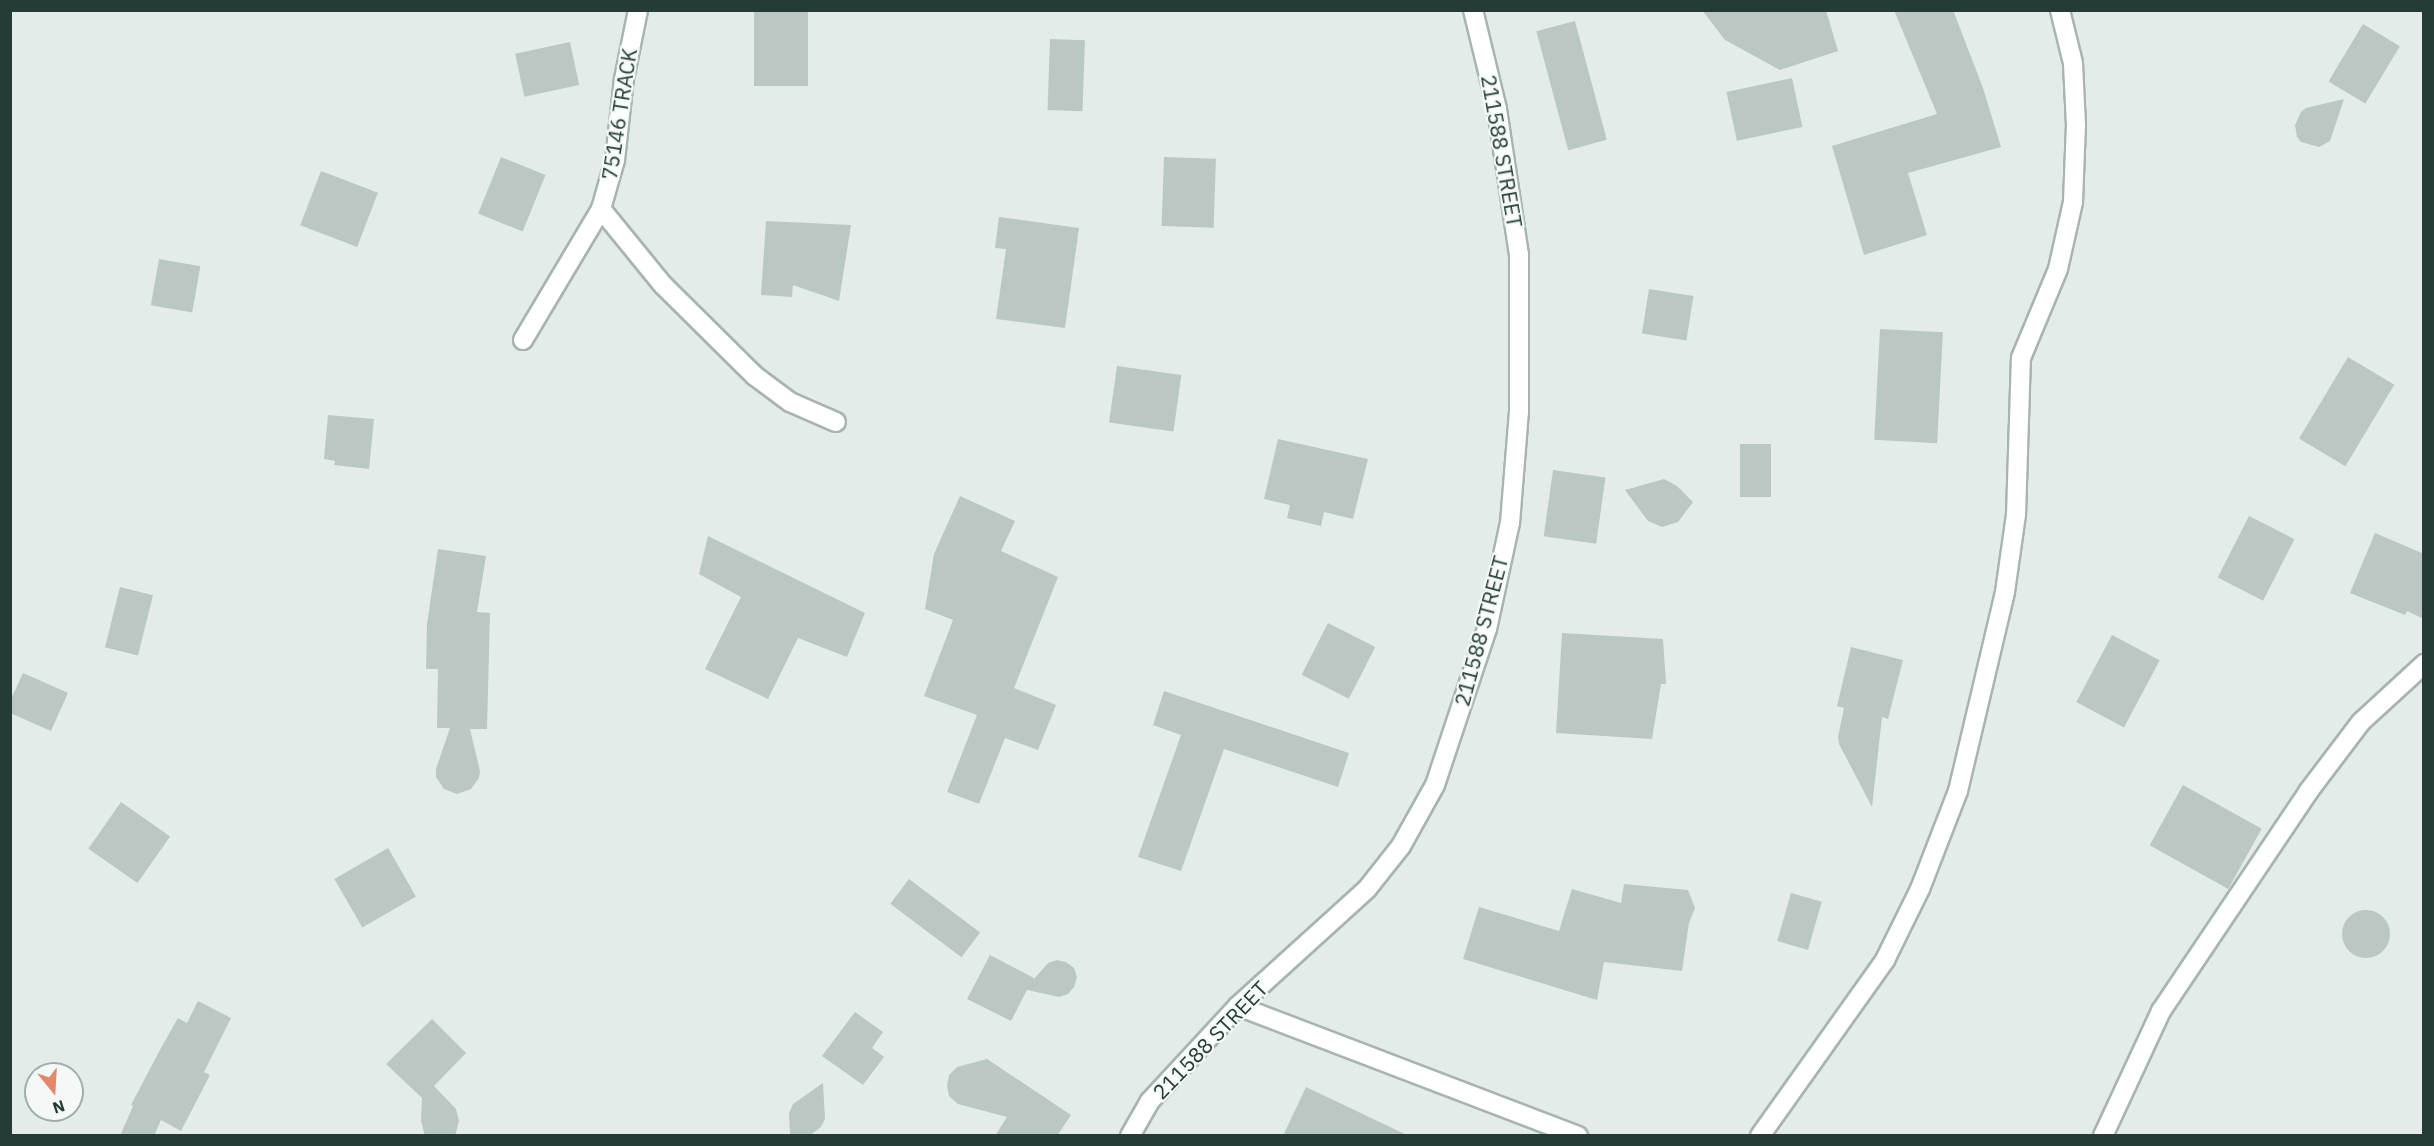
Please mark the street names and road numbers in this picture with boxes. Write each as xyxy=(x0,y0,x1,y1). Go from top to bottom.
street label: 75146 TRACK xyxy=(596,46,642,182)
street label: 211588 STREET xyxy=(1476,73,1528,229)
street label: 211588 STREET xyxy=(1449,553,1513,709)
street label: 211588 STREET xyxy=(1147,976,1273,1104)

